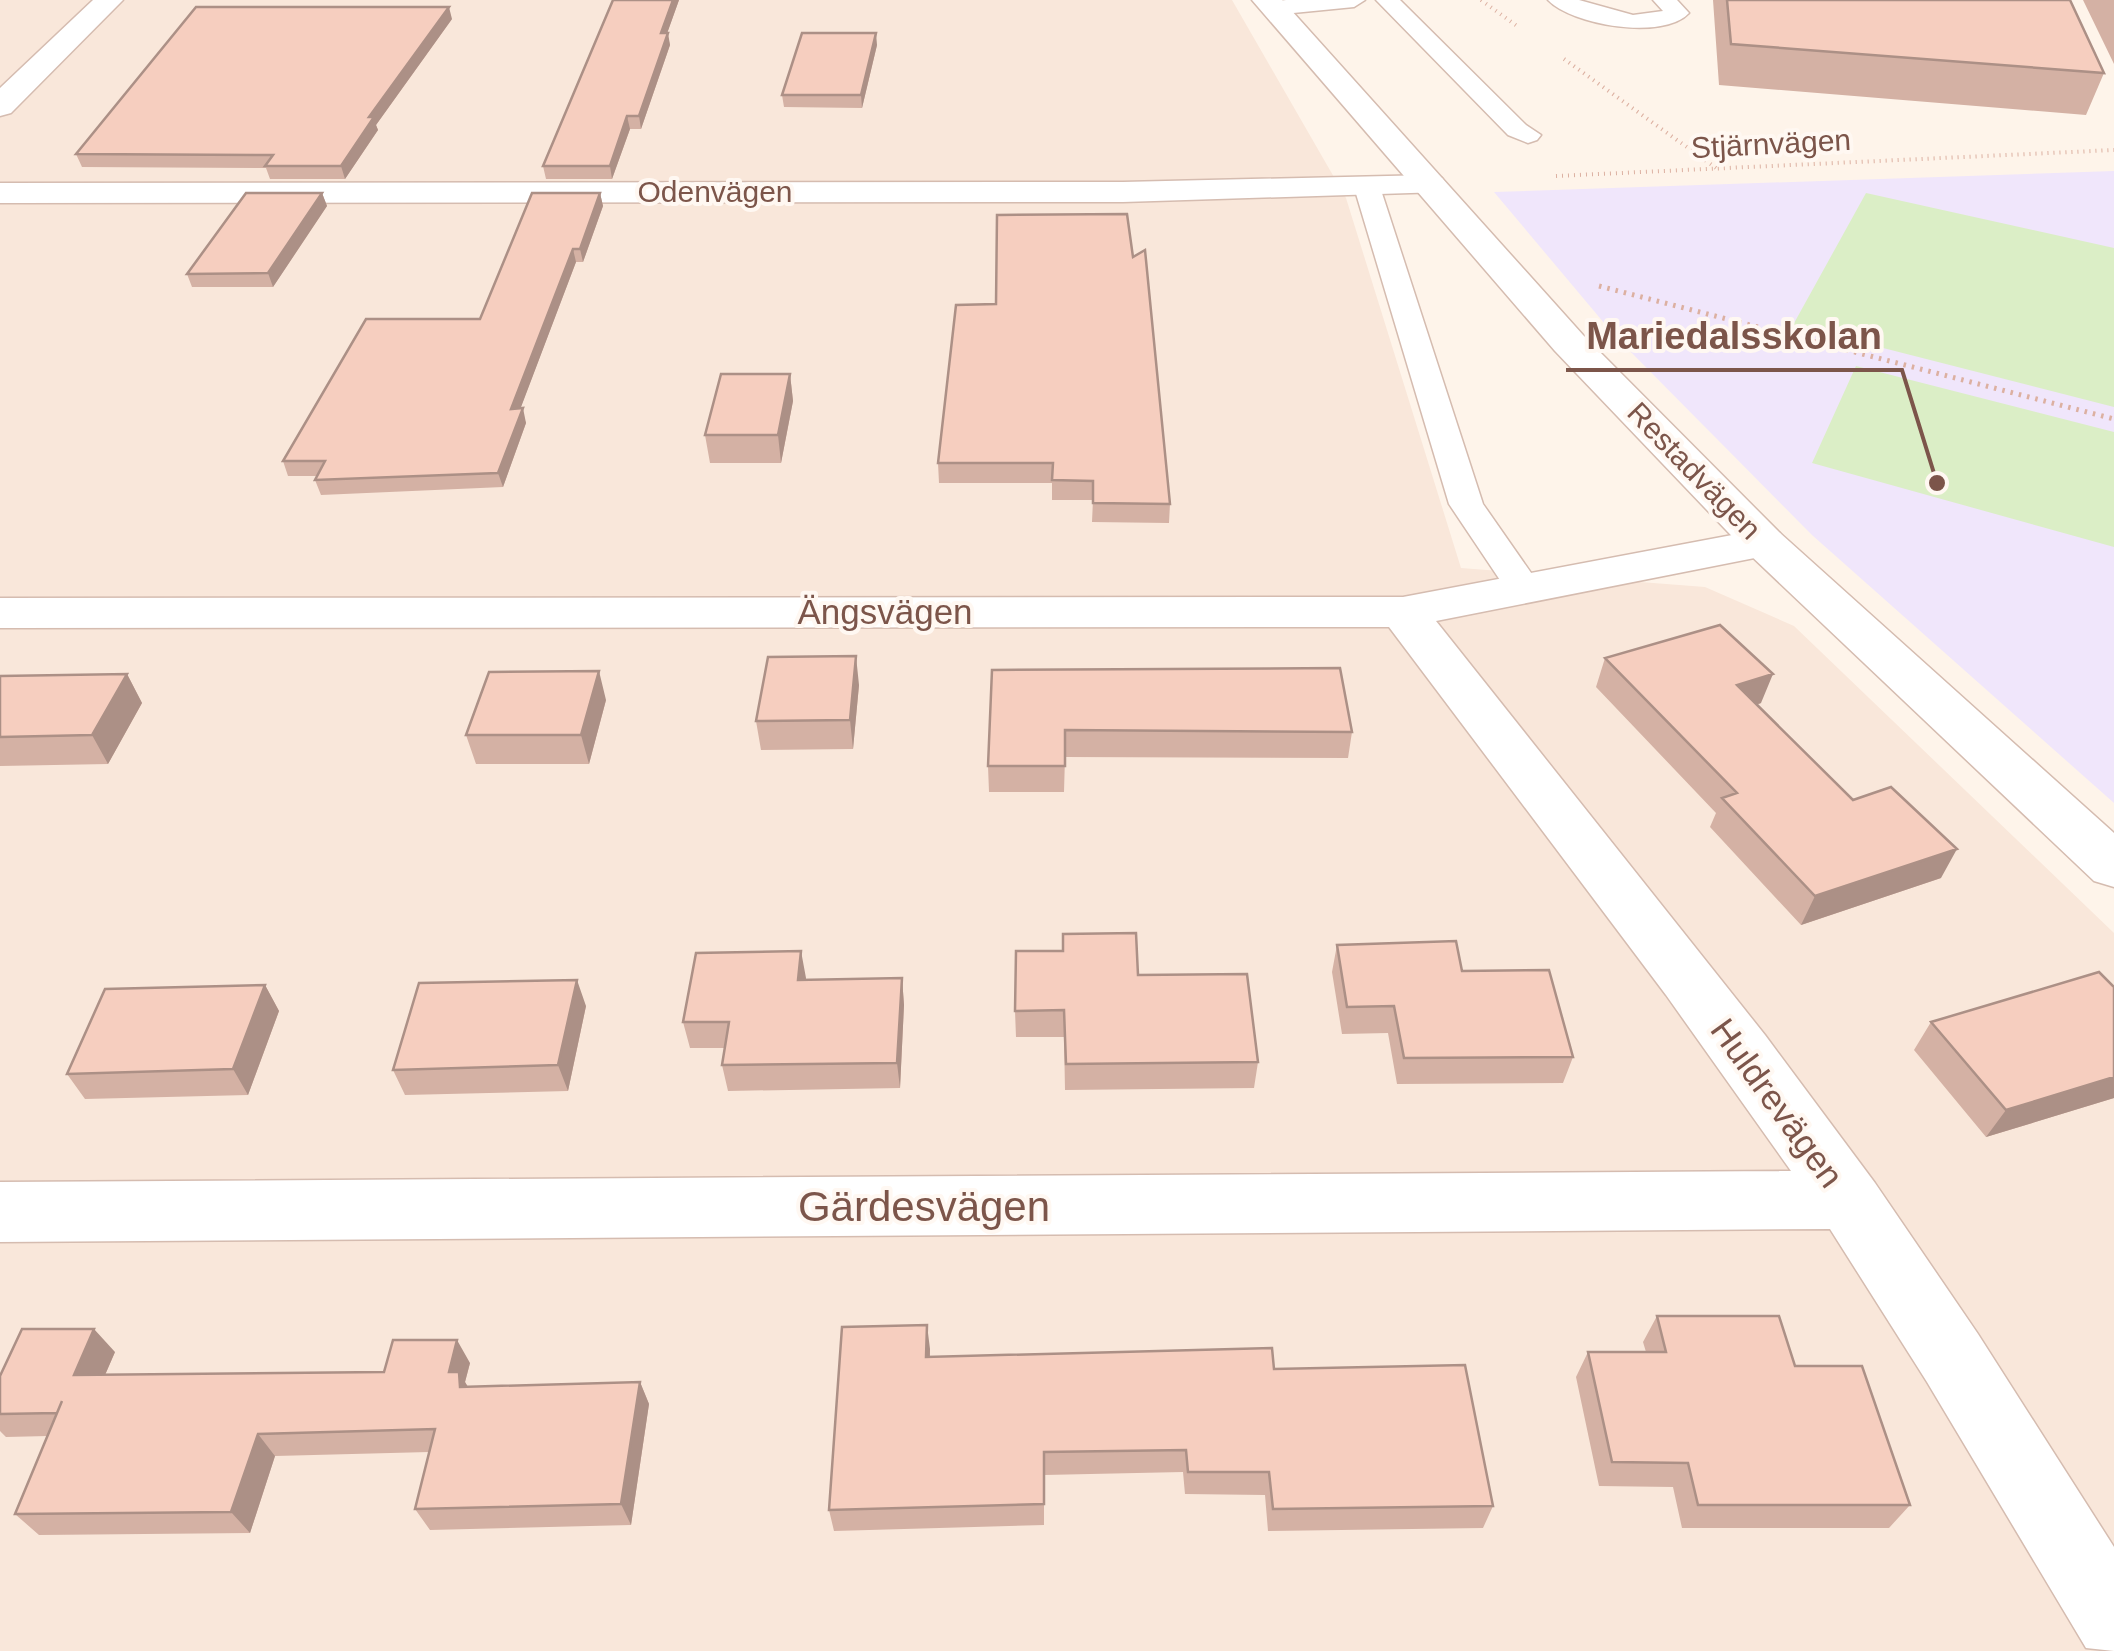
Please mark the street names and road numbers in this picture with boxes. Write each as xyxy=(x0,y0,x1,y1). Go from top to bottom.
street label: Stjärnvägen xyxy=(1690,123,1852,164)
street label: Odenvägen xyxy=(637,175,793,208)
street label: Restadvägen xyxy=(1621,396,1768,546)
street label: Ängsvägen xyxy=(797,592,973,631)
street label: Huldrevägen xyxy=(1703,1011,1852,1194)
street label: Gärdesvägen xyxy=(798,1183,1050,1230)

